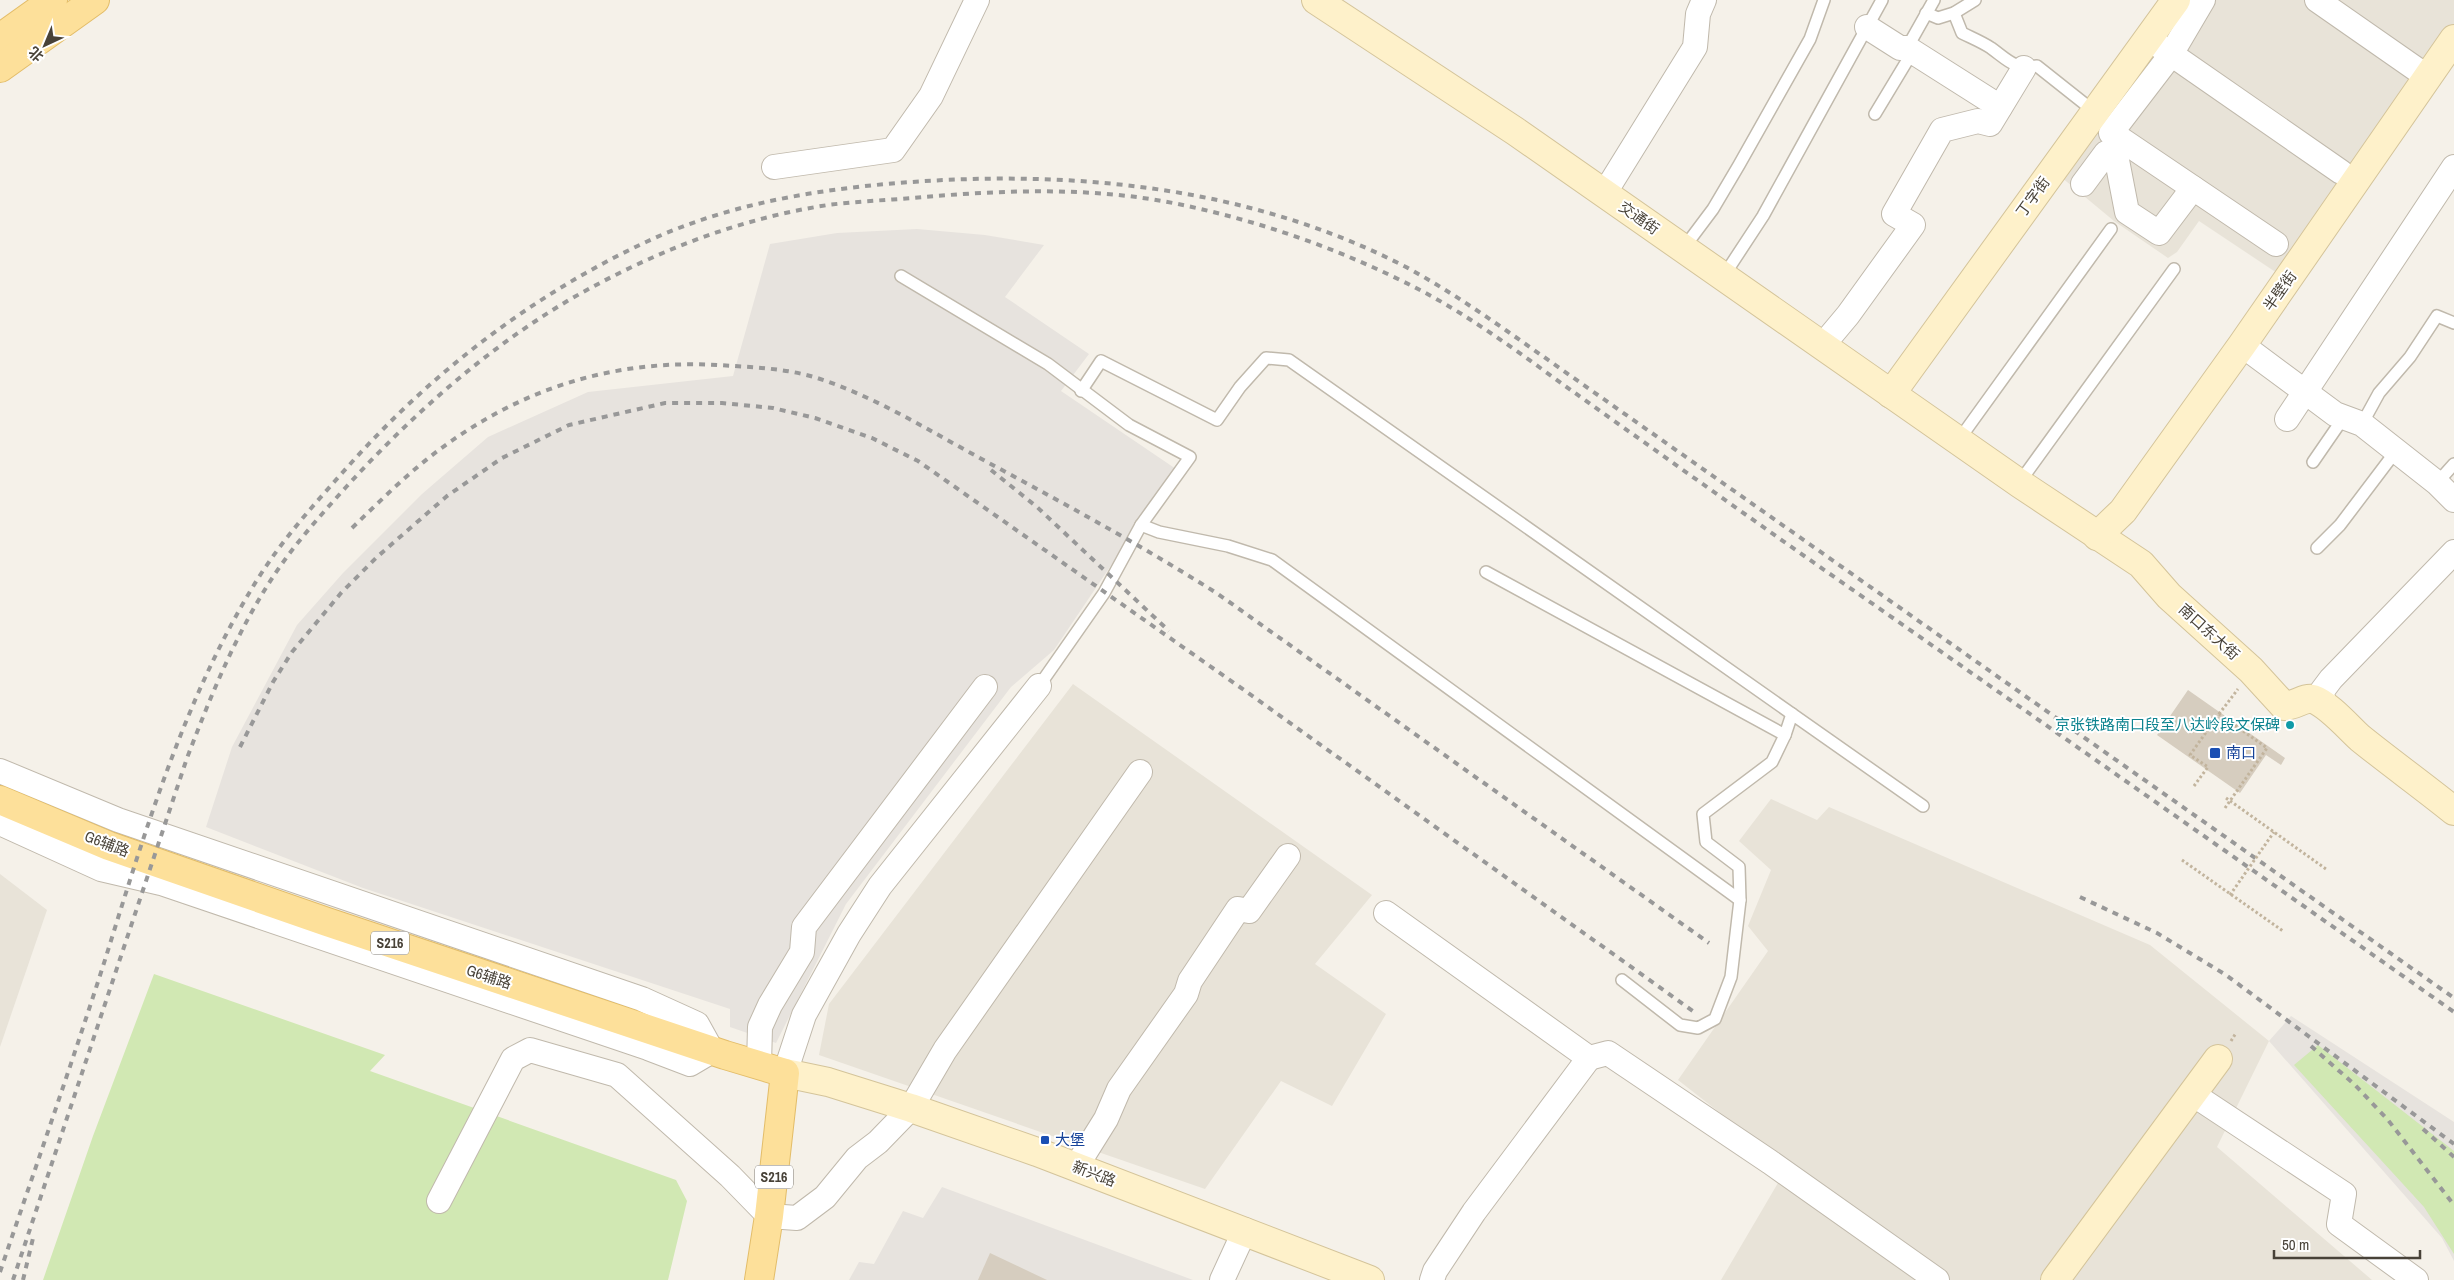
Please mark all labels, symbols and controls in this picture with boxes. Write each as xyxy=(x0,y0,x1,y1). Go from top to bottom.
north arrow xyxy=(20,20,70,70)
text: 北 xyxy=(25,43,47,66)
street label: 丁字街 xyxy=(2011,172,2054,221)
street label: 交通街 xyxy=(1615,196,1664,239)
street label: 半壁街 xyxy=(2258,266,2301,315)
street label: 南口东大街 xyxy=(2174,599,2244,665)
place label: 京张铁路南口段至八达岭段文保碑 xyxy=(2055,714,2280,735)
marker: 京张铁路南口段至八达岭段文保碑 xyxy=(2284,719,2296,731)
place label: 南口 xyxy=(2226,742,2256,763)
marker: 南口 xyxy=(2208,746,2222,760)
street label: G6辅路 xyxy=(82,825,133,862)
road number: S216 xyxy=(371,931,409,954)
street label: G6辅路 xyxy=(464,959,514,994)
place label: 大堡 xyxy=(1055,1129,1085,1150)
marker: 大堡 xyxy=(1039,1134,1051,1146)
street label: 新兴路 xyxy=(1069,1156,1119,1191)
road number: S216 xyxy=(755,1166,793,1188)
scale bar xyxy=(2274,1228,2420,1260)
text: 50 m xyxy=(2282,1234,2309,1255)

